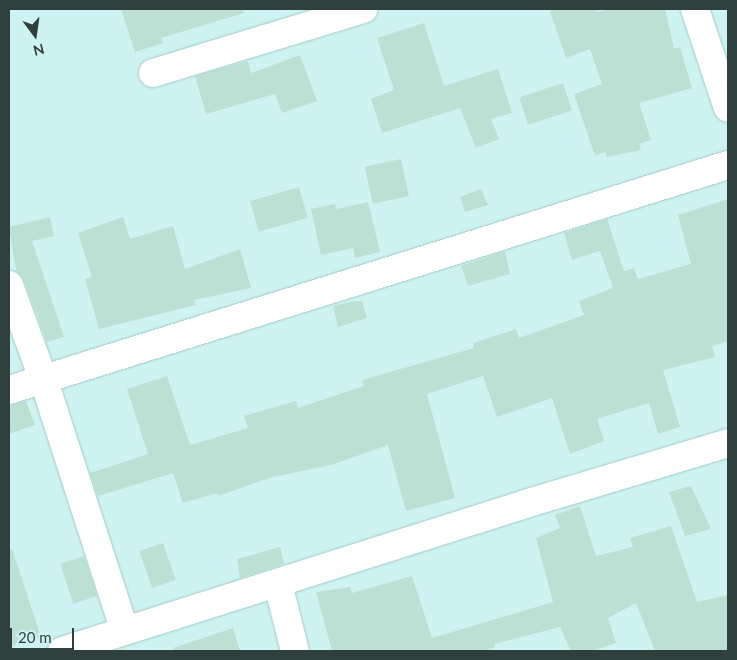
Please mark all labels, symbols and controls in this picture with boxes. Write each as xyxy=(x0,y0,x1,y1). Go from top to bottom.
north arrow xyxy=(10,10,60,60)
text: N xyxy=(31,40,46,60)
scale bar xyxy=(12,618,76,650)
text: 20 m xyxy=(18,628,52,646)

